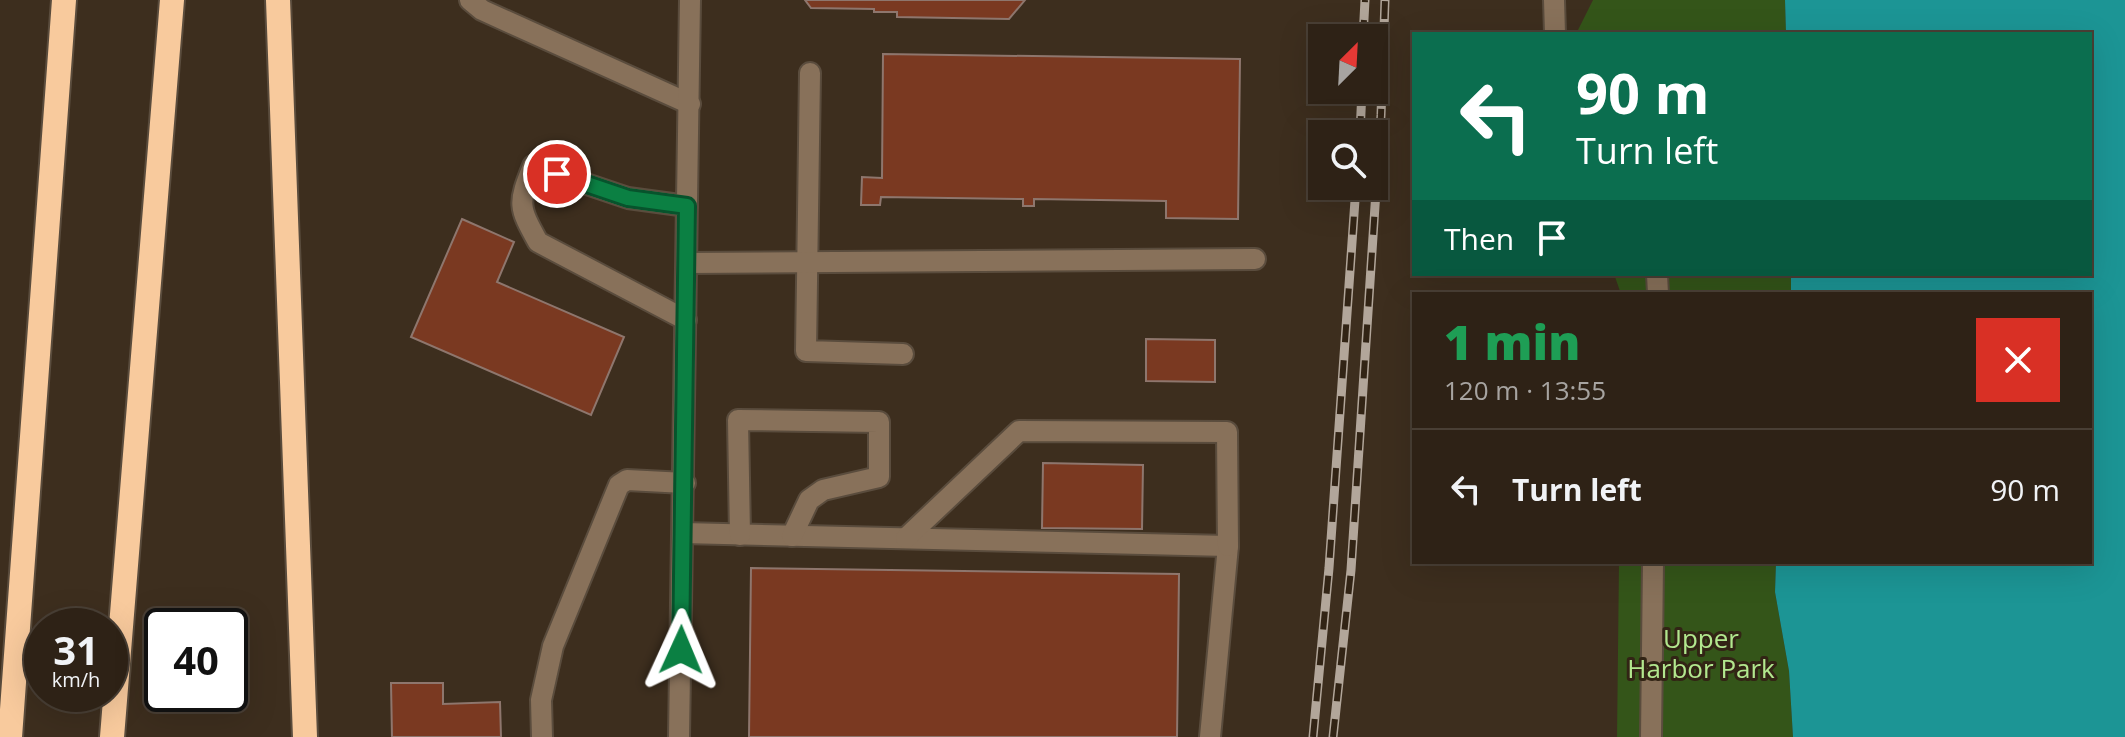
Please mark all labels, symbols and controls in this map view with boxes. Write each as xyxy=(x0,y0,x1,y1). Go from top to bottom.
north arrow xyxy=(1308,24,1388,104)
map controls xyxy=(1308,24,1388,200)
text: 90 m xyxy=(1576,54,1710,130)
icon: left xyxy=(1444,64,1548,168)
button: search xyxy=(1308,120,1388,200)
text: Turn left xyxy=(1576,126,1718,175)
pin xyxy=(523,140,591,208)
icon: arrive xyxy=(535,152,579,196)
icon: arrive xyxy=(1530,216,1574,260)
text: Then xyxy=(1444,218,1514,259)
text: 1 min xyxy=(1444,309,1580,374)
button: close xyxy=(1976,318,2060,402)
text: 120 m · 13:55 xyxy=(1444,372,1606,408)
icon: left xyxy=(1444,467,1488,511)
text: Turn left xyxy=(1512,469,1642,510)
text: 90 m xyxy=(1990,469,2060,510)
speed limit sign: 40 xyxy=(144,608,248,712)
position arrow xyxy=(639,608,723,692)
park label: Upper Harbor Park xyxy=(1627,620,1775,686)
text: 31 xyxy=(53,622,99,677)
text: km/h xyxy=(52,666,100,693)

